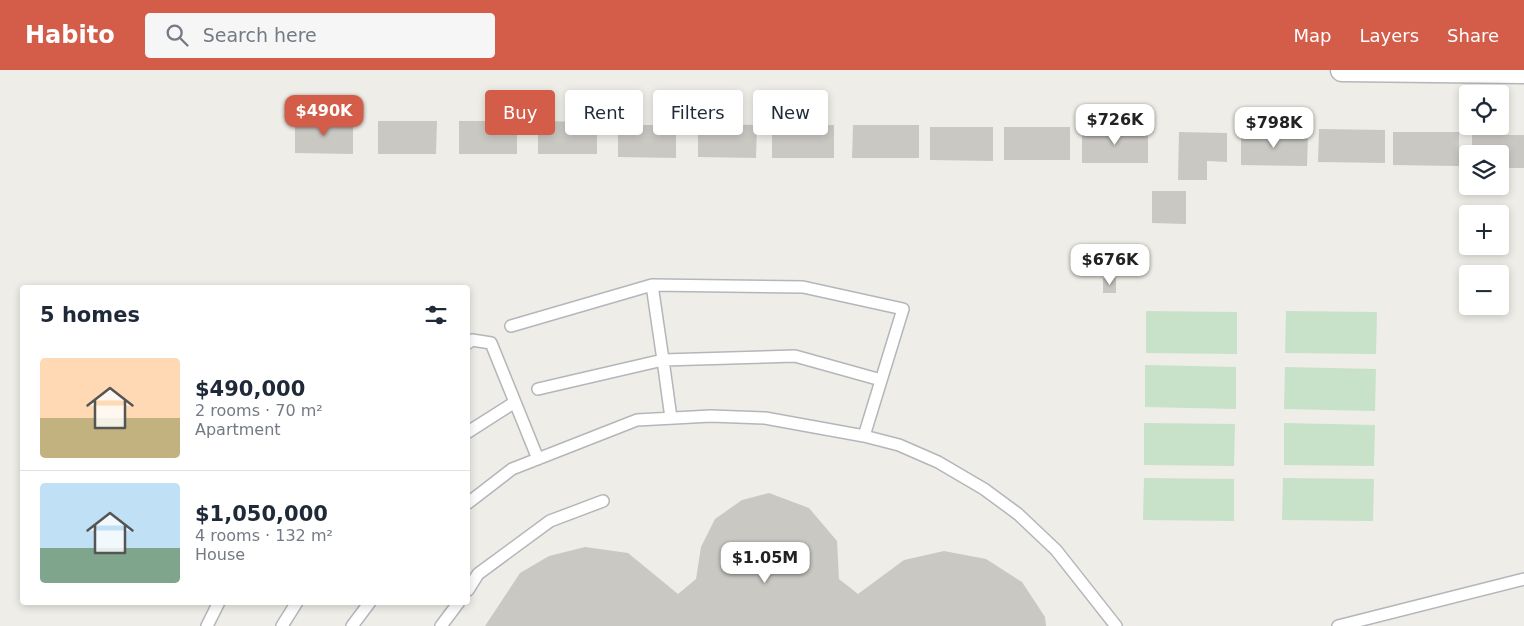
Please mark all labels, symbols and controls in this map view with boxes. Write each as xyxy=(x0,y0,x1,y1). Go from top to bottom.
search box xyxy=(145,13,495,58)
text: Habito xyxy=(25,21,115,49)
icon: search xyxy=(163,21,191,49)
text: Search here xyxy=(203,24,317,46)
text: Map xyxy=(1293,25,1331,46)
text: Layers xyxy=(1359,25,1419,46)
text: Share xyxy=(1447,25,1499,46)
map controls xyxy=(1459,85,1509,315)
button: locate xyxy=(1459,85,1509,135)
chip: Buy xyxy=(485,90,555,135)
chip: Rent xyxy=(565,90,643,135)
chip: Filters xyxy=(653,90,743,135)
chip: New xyxy=(753,90,828,135)
pin: $490K xyxy=(289,94,359,137)
text: $490K xyxy=(296,101,352,120)
pin: $726K xyxy=(1080,104,1150,146)
pin: $798K xyxy=(1239,106,1309,149)
text: $726K xyxy=(1087,110,1143,129)
text: $798K xyxy=(1246,113,1302,132)
button: layers xyxy=(1459,145,1509,195)
button: + xyxy=(1459,205,1509,255)
pin: $676K xyxy=(1075,244,1145,286)
text: $676K xyxy=(1082,250,1138,269)
button: − xyxy=(1459,265,1509,315)
icon: filters xyxy=(422,301,450,329)
text: 5 homes xyxy=(40,303,140,327)
text: $490,000 xyxy=(195,377,305,401)
icon: home xyxy=(80,378,140,438)
text: 2 rooms · 70 m² xyxy=(195,401,323,420)
text: Apartment xyxy=(195,420,281,439)
text: $1,050,000 xyxy=(195,502,328,526)
icon: home xyxy=(80,503,140,563)
text: 4 rooms · 132 m² xyxy=(195,526,333,545)
pin: $1.05M xyxy=(724,542,806,584)
text: House xyxy=(195,545,245,564)
text: $1.05M xyxy=(732,548,798,567)

